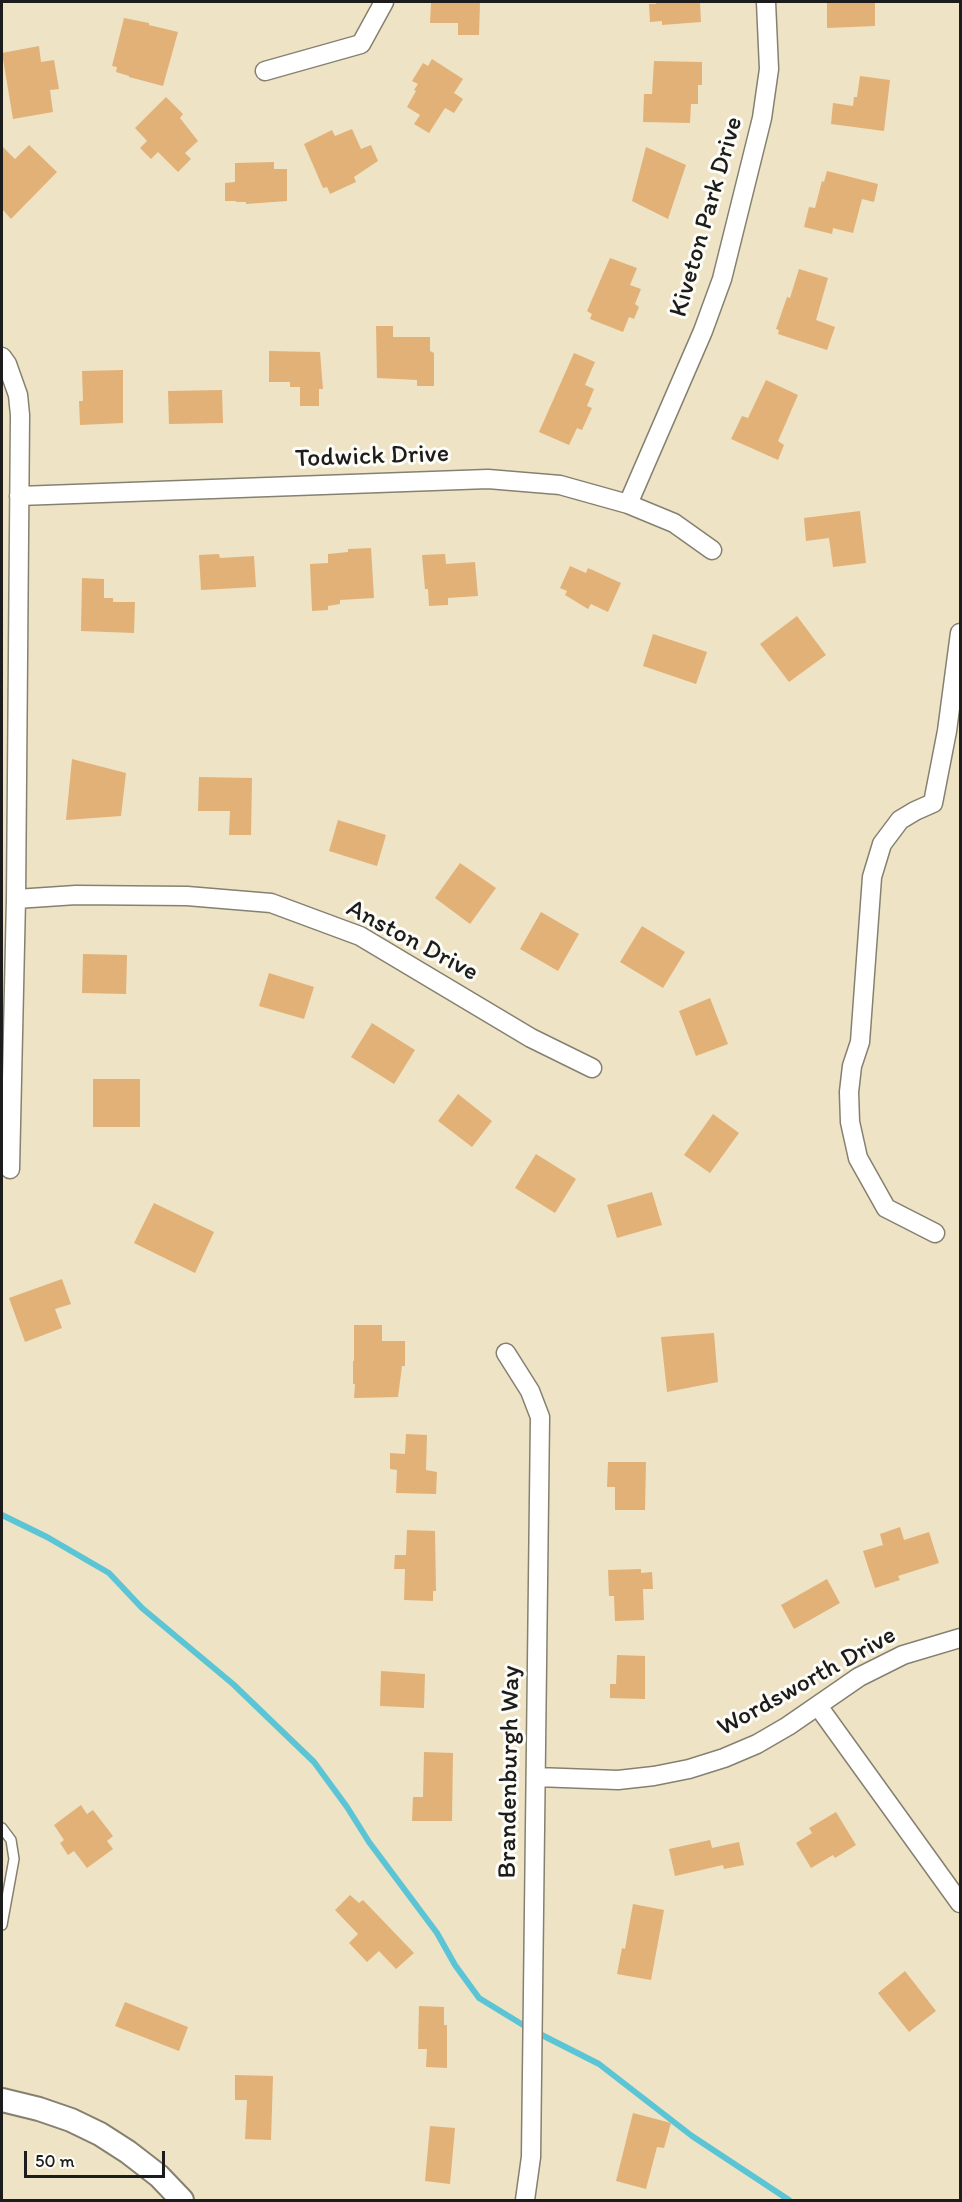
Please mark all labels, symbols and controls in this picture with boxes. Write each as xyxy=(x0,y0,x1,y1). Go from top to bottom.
street label: Kiveton Park Drive xyxy=(664,113,750,321)
street label: Todwick Drive xyxy=(294,439,450,475)
street label: Anston Drive xyxy=(341,893,483,989)
street label: Wordsworth Drive xyxy=(712,1620,902,1744)
street label: Brandenburgh Way xyxy=(493,1665,527,1879)
scale bar xyxy=(27,2139,168,2177)
text: 50 m xyxy=(35,2150,75,2172)

